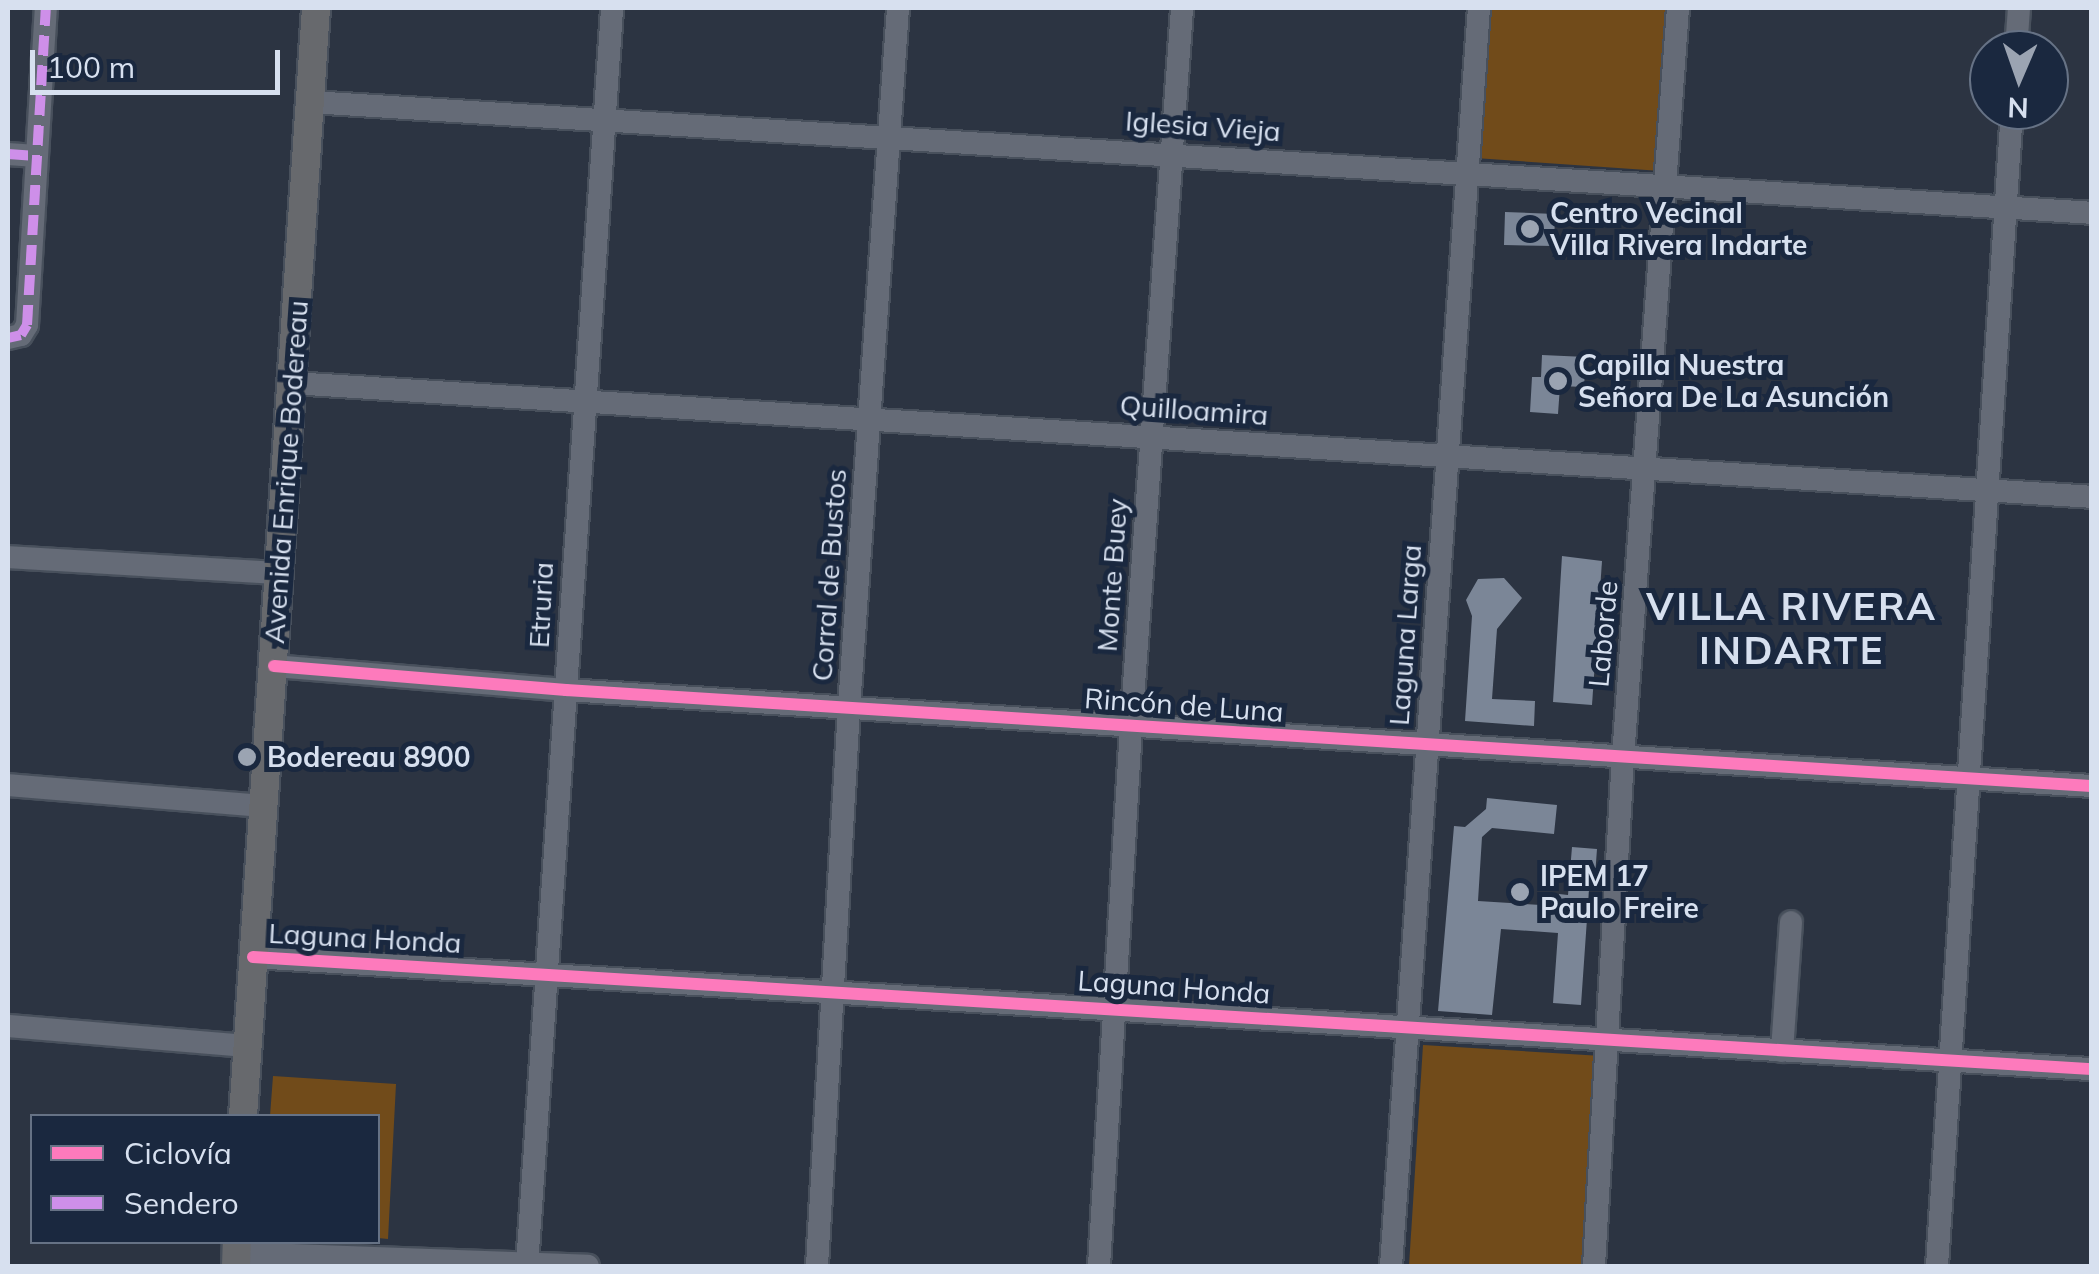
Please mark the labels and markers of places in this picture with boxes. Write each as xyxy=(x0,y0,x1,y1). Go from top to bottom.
place label: Centro Vecinal Villa Rivera Indarte xyxy=(1550,196,1807,262)
marker: Centro Vecinal Villa Rivera Indarte xyxy=(1519,218,1541,240)
place label: Capilla Nuestra Señora De La Asunción xyxy=(1578,348,1889,414)
marker: Capilla Nuestra Señora De La Asunción xyxy=(1547,370,1569,392)
place label: Bodereau 8900 xyxy=(267,740,471,774)
marker: Bodereau 8900 xyxy=(236,746,258,768)
place label: IPEM 17 Paulo Freire xyxy=(1540,859,1699,925)
marker: IPEM 17 Paulo Freire xyxy=(1509,881,1531,903)

